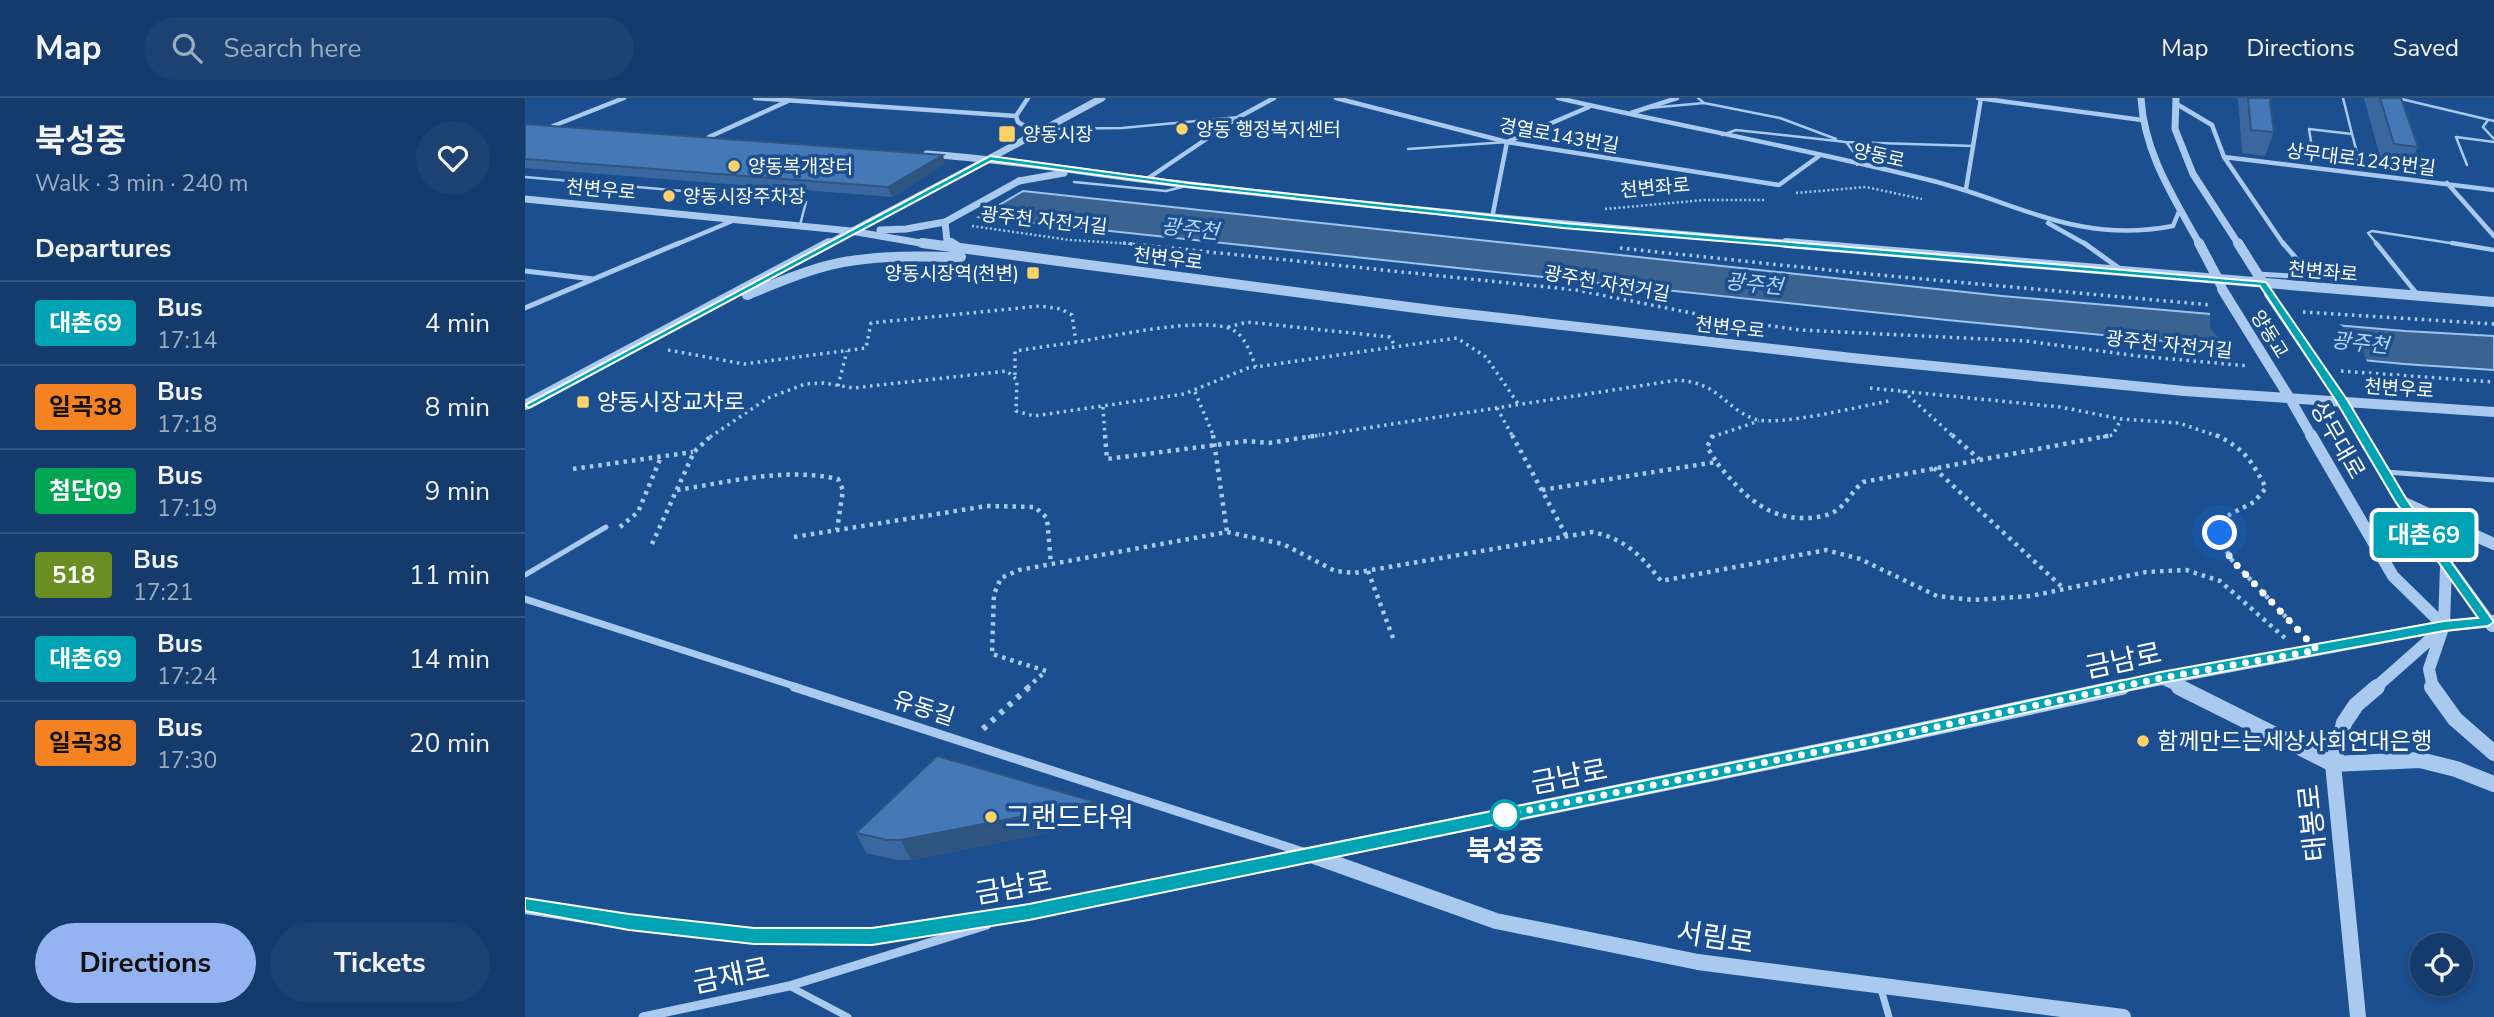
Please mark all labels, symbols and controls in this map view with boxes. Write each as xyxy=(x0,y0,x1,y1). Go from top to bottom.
search box xyxy=(144,17,634,80)
text: Map xyxy=(35,26,102,71)
icon: search xyxy=(168,29,206,67)
text: Search here xyxy=(224,31,361,66)
text: Map xyxy=(2161,32,2208,64)
text: Directions xyxy=(2246,32,2355,64)
text: Saved xyxy=(2393,32,2459,64)
street label: 경열로143번길 xyxy=(1497,113,1621,159)
place label: 양동 행정복지센터 xyxy=(1196,117,1341,143)
text: 북성중 xyxy=(35,119,126,164)
button: heart xyxy=(416,121,490,195)
marker: 양동 행정복지센터 xyxy=(1174,121,1190,137)
place label: 양동시장 xyxy=(1023,122,1093,148)
marker: 양동시장 xyxy=(997,124,1017,144)
street label: 양동로 xyxy=(1850,138,1907,174)
street label: 상무대로1243번길 xyxy=(2285,138,2437,182)
place label: 양동복개장터 xyxy=(748,154,853,180)
marker: 양동복개장터 xyxy=(726,158,742,174)
text: Walk · 3 min · 240 m xyxy=(35,168,248,199)
street label: 천변좌로 xyxy=(1619,172,1691,204)
street label: 천변우로 xyxy=(565,174,637,206)
place label: 양동시장주차장 xyxy=(683,184,805,210)
marker: 양동시장주차장 xyxy=(661,188,677,204)
street label: 광주천 자전거길 xyxy=(979,201,1109,241)
water label: 광주천 xyxy=(1160,212,1223,246)
text: Departures xyxy=(35,231,171,266)
street label: 천변우로 xyxy=(1132,242,1204,276)
street label: 천변좌로 xyxy=(2287,256,2359,288)
street label: 광주천 자전거길 xyxy=(1542,260,1672,308)
place label: 양동시장역(천변) xyxy=(885,261,1019,287)
marker: 양동시장역(천변) xyxy=(1025,265,1041,281)
water label: 광주천 xyxy=(1724,267,1787,301)
text: Bus xyxy=(157,290,203,325)
street label: 양동교 xyxy=(2244,305,2294,364)
text: 4 min xyxy=(425,306,490,341)
text: 대촌69 xyxy=(49,307,122,339)
street label: 천변우로 xyxy=(1694,311,1766,345)
text: 17:14 xyxy=(157,325,217,356)
street label: 광주천 자전거길 xyxy=(2104,325,2234,365)
water label: 광주천 xyxy=(2330,326,2393,360)
text: Bus xyxy=(157,374,203,409)
street label: 천변우로 xyxy=(2363,374,2435,404)
place label: 양동시장교차로 xyxy=(597,387,745,418)
text: 8 min xyxy=(425,390,490,425)
text: 일곡38 xyxy=(49,391,122,423)
marker: 양동시장교차로 xyxy=(575,394,591,410)
street label: 상무대로 xyxy=(2303,396,2372,485)
text: 17:18 xyxy=(157,409,217,440)
text: Bus xyxy=(157,458,203,493)
text: 9 min xyxy=(425,474,490,509)
text: 첨단09 xyxy=(49,475,122,507)
text: 17:19 xyxy=(157,493,217,524)
line badge: 대촌69 xyxy=(2375,512,2473,558)
your location xyxy=(2202,515,2237,550)
text: 대촌69 xyxy=(2388,519,2460,551)
text: Bus xyxy=(133,542,179,577)
text: 11 min xyxy=(409,558,490,593)
text: 518 xyxy=(52,559,95,591)
text: 17:21 xyxy=(133,577,193,608)
text: Bus xyxy=(157,626,203,661)
street label: 금남로 xyxy=(2081,634,2165,688)
text: 14 min xyxy=(409,642,490,677)
text: 대촌69 xyxy=(49,643,122,675)
text: 17:24 xyxy=(157,661,217,692)
street label: 유동길 xyxy=(889,684,959,733)
text: Bus xyxy=(157,710,203,745)
text: 20 min xyxy=(409,726,490,761)
place label: 함께만드는세상사회연대은행 xyxy=(2157,726,2432,757)
text: 일곡38 xyxy=(49,727,122,759)
marker: 함께만드는세상사회연대은행 xyxy=(2135,733,2151,749)
text: 17:30 xyxy=(157,745,217,776)
street label: 금남로 xyxy=(1528,751,1611,803)
street label: 태봉로 xyxy=(2290,782,2336,863)
place label: 그랜드타워 xyxy=(1005,799,1134,837)
marker: 북성중 xyxy=(1490,800,1520,830)
marker: 그랜드타워 xyxy=(983,809,999,825)
place label: 북성중 xyxy=(1466,832,1544,870)
street label: 금남로 xyxy=(972,863,1055,913)
street label: 서림로 xyxy=(1674,913,1756,963)
button: Directions xyxy=(35,923,256,1003)
button: Tickets xyxy=(270,923,490,1003)
map controls xyxy=(2410,933,2473,996)
button: locate xyxy=(2410,933,2473,996)
street label: 금재로 xyxy=(689,949,773,1003)

